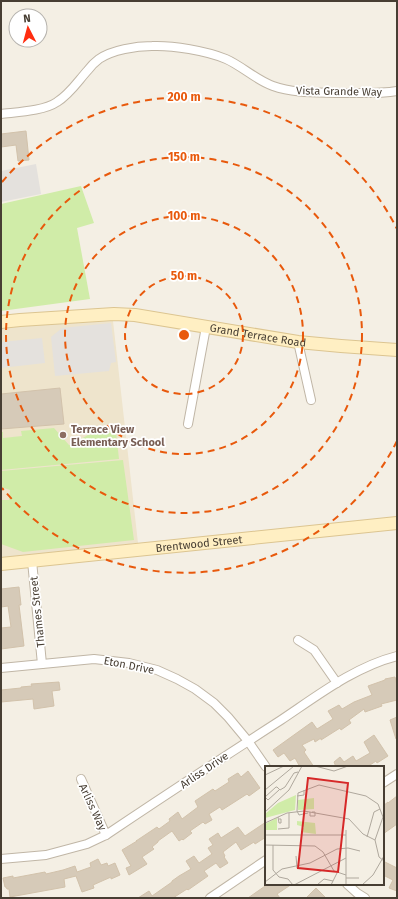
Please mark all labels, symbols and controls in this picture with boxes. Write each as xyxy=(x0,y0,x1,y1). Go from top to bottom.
north arrow xyxy=(8,8,48,48)
text: N xyxy=(23,12,31,25)
street label: Vista Grande Way xyxy=(296,84,383,99)
text: 200 m xyxy=(167,90,201,104)
text: 150 m xyxy=(168,150,200,164)
text: 100 m xyxy=(168,209,200,223)
text: 50 m xyxy=(171,269,197,283)
street label: Grand Terrace Road xyxy=(209,322,307,350)
centre of rings xyxy=(177,328,191,342)
place label: Terrace View Elementary School xyxy=(71,423,165,449)
marker: Terrace View Elementary School xyxy=(58,430,68,440)
street label: Brentwood Street xyxy=(155,533,243,555)
street label: Thames Street xyxy=(27,576,48,648)
street label: Eton Drive xyxy=(103,654,155,677)
street label: Arliss Drive xyxy=(178,749,231,791)
inset map xyxy=(265,766,384,885)
street label: Arliss Way xyxy=(76,782,109,833)

